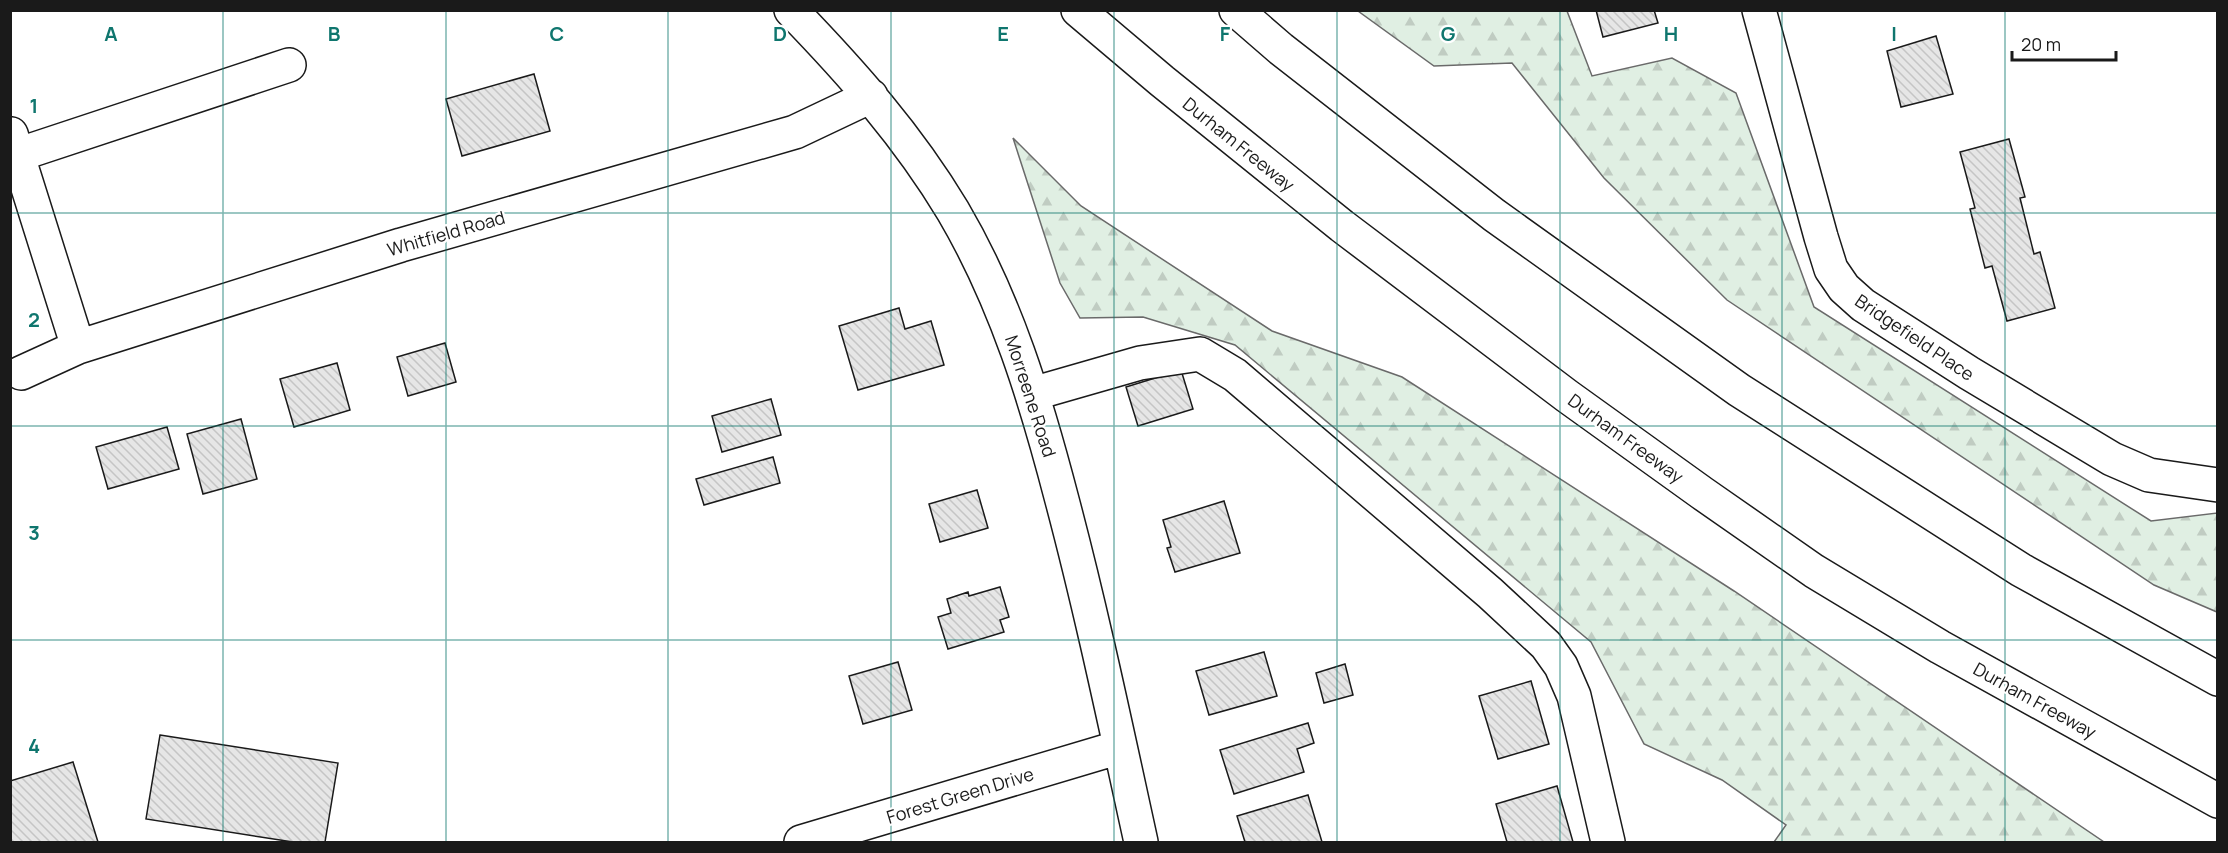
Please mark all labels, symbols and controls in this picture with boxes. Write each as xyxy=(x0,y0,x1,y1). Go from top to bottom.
text: A xyxy=(104,20,118,47)
text: B xyxy=(328,20,341,47)
text: C xyxy=(550,20,564,47)
text: D xyxy=(773,20,787,47)
text: E xyxy=(997,20,1009,47)
text: F xyxy=(1220,20,1231,47)
text: G xyxy=(1441,20,1456,47)
text: H xyxy=(1664,20,1678,47)
text: I xyxy=(1891,20,1897,47)
scale bar xyxy=(2012,24,2116,62)
text: 20 m xyxy=(2021,32,2061,56)
text: 1 xyxy=(30,92,38,119)
street label: Durham Freeway xyxy=(1178,92,1300,197)
street label: Whitfield Road xyxy=(384,205,508,261)
street label: Bridgefield Place xyxy=(1851,288,1979,386)
text: 2 xyxy=(28,306,40,333)
street label: Morreene Road xyxy=(1000,332,1062,460)
street label: Durham Freeway xyxy=(1563,388,1689,488)
text: 3 xyxy=(28,519,40,546)
street label: Durham Freeway xyxy=(1969,656,2101,744)
text: 4 xyxy=(28,732,40,759)
street label: Forest Green Drive xyxy=(883,761,1037,829)

